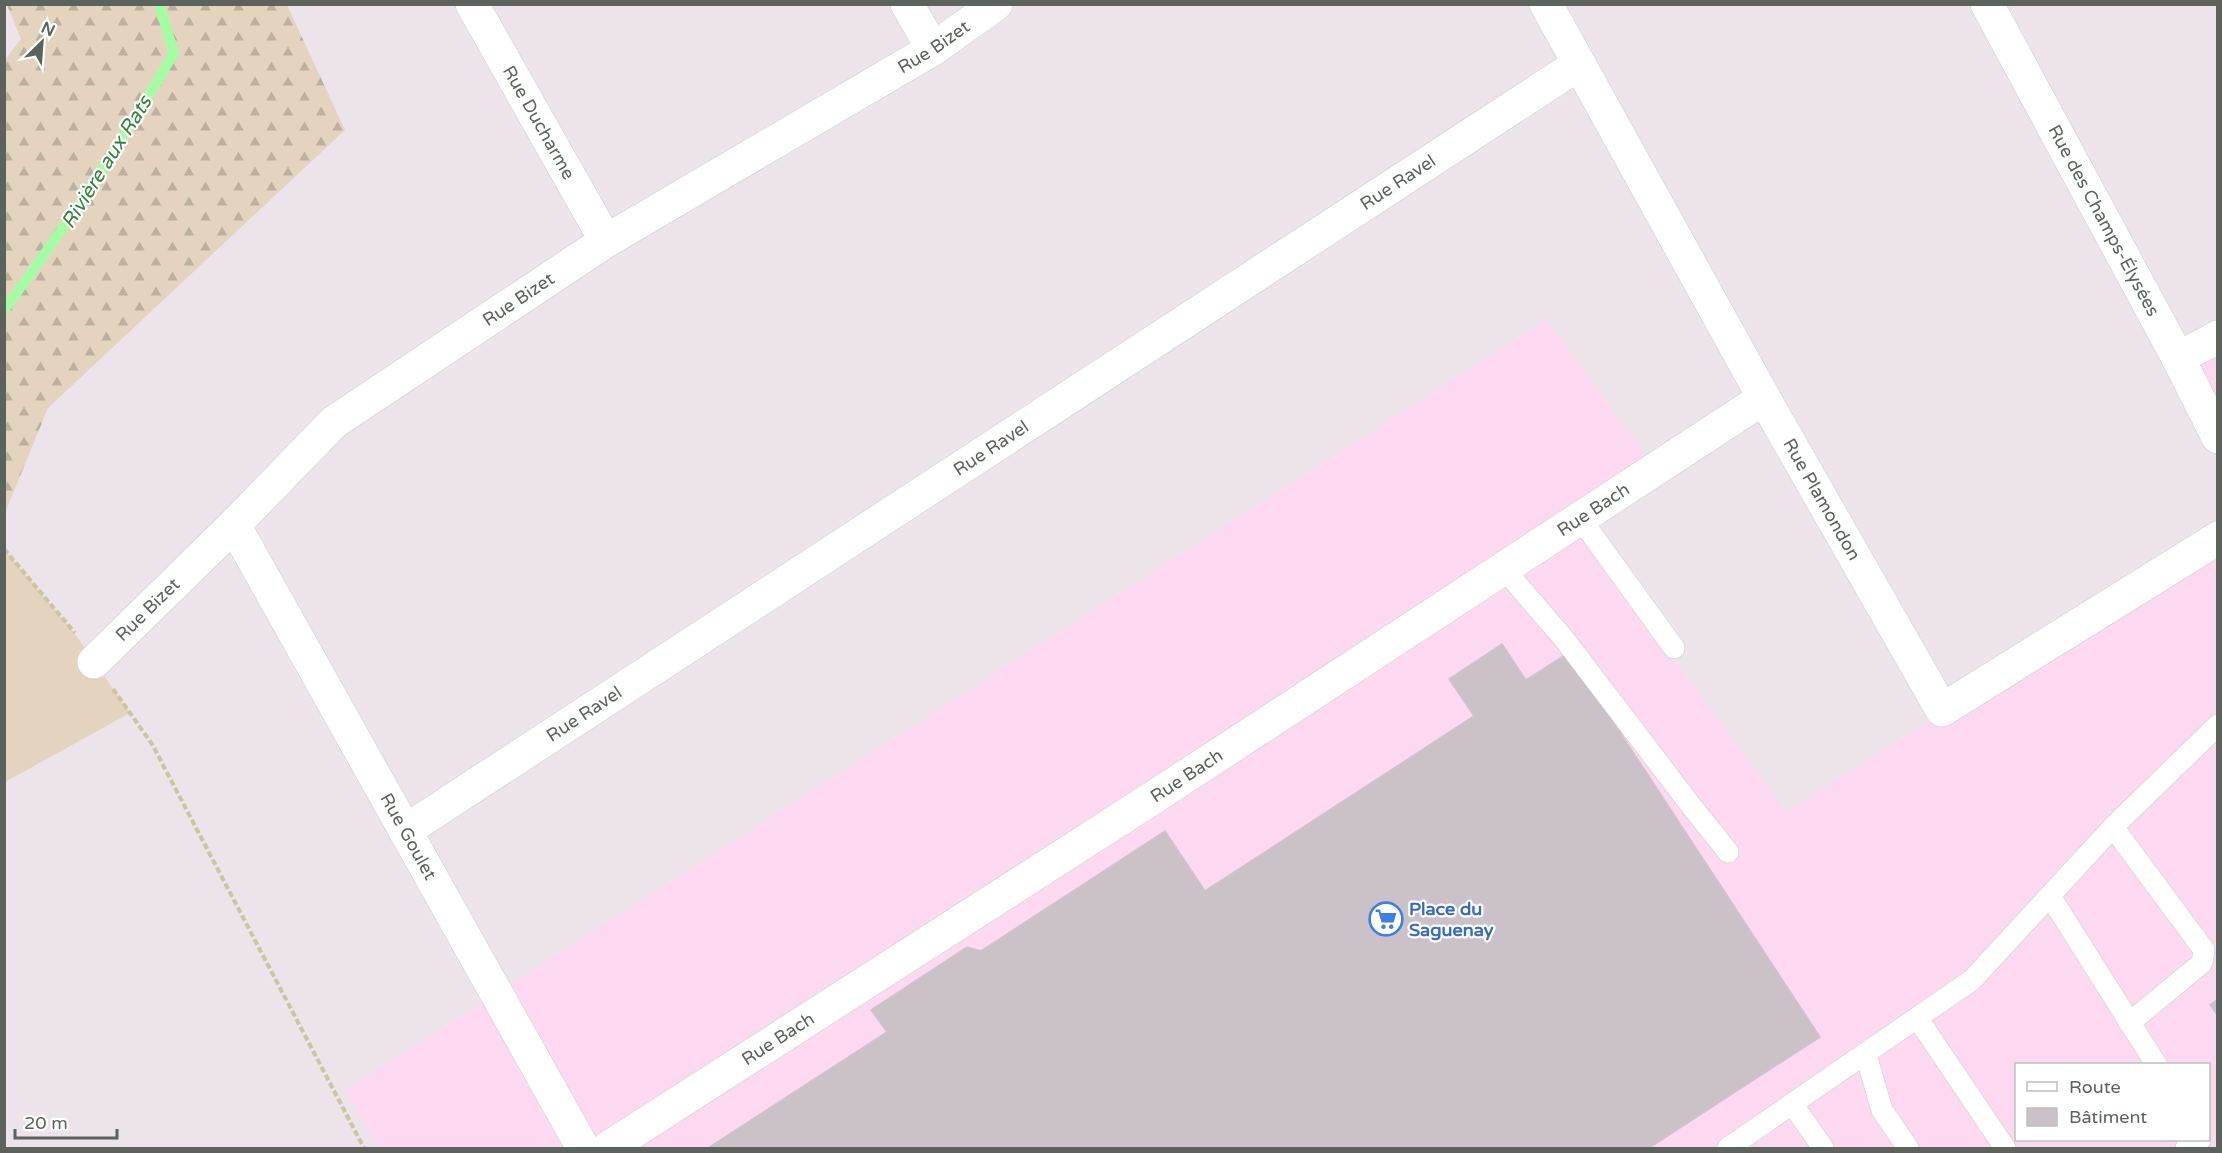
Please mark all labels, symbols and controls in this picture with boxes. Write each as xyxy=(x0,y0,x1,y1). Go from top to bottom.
north arrow xyxy=(12,12,72,72)
street label: Rue Bizet xyxy=(894,15,974,78)
text: N xyxy=(38,18,58,41)
street label: Rue Ducharme xyxy=(498,62,580,183)
water label: Rivière aux Rats xyxy=(57,91,158,233)
street label: Rue des Champs-Élysées xyxy=(2043,121,2164,320)
street label: Rue Ravel xyxy=(1356,150,1440,215)
street label: Rue Bizet xyxy=(478,267,559,331)
street label: Rue Ravel xyxy=(949,416,1033,481)
street label: Rue Plamondon xyxy=(1778,434,1865,564)
street label: Rue Bach xyxy=(1553,478,1634,541)
street label: Rue Bizet xyxy=(111,573,185,646)
street label: Rue Ravel xyxy=(542,681,626,747)
street label: Rue Bach xyxy=(1146,744,1227,807)
street label: Rue Goulet xyxy=(375,789,442,884)
place label: Place du Saguenay xyxy=(1409,898,1494,941)
supermarket icon: Place du Saguenay xyxy=(1368,901,1404,937)
street label: Rue Bach xyxy=(738,1007,818,1070)
legend xyxy=(2015,1063,2210,1141)
text: Route xyxy=(2069,1076,2121,1098)
scale bar xyxy=(15,1102,117,1140)
text: Bâtiment xyxy=(2069,1106,2147,1128)
text: 20 m xyxy=(24,1112,68,1134)

